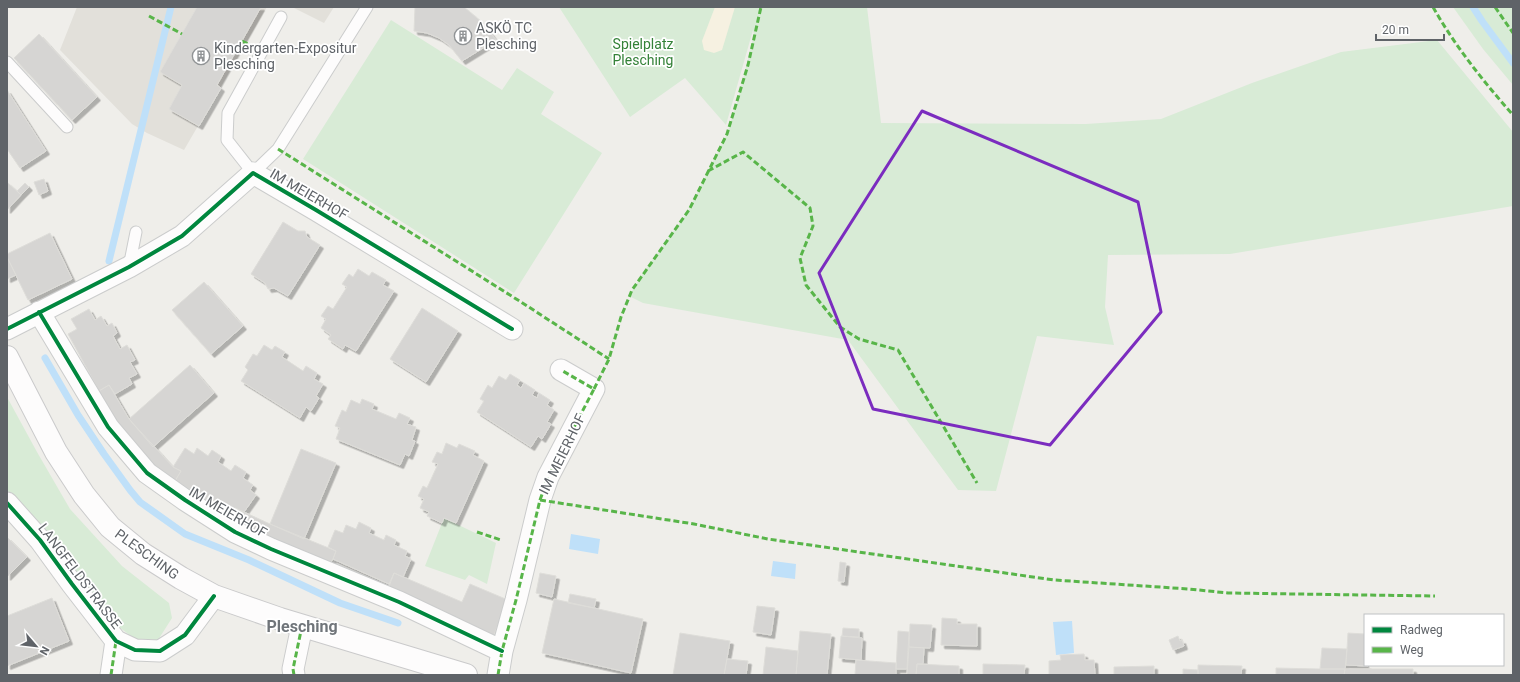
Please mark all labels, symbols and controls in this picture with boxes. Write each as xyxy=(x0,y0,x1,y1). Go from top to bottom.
scale bar xyxy=(1376,16,1444,42)
place label: ASKÖ TC Plesching xyxy=(476,20,537,52)
text: 20 m xyxy=(1382,23,1409,37)
building icon: ASKÖ TC Plesching xyxy=(453,26,473,46)
park label: Spielplatz Plesching xyxy=(613,36,673,68)
place label: Kindergarten-Expositur Plesching xyxy=(214,40,357,72)
building icon: Kindergarten-Expositur Plesching xyxy=(191,46,211,66)
street label: IM MEIERHOF xyxy=(267,165,351,223)
street label: IM MEIERHOF xyxy=(536,411,588,497)
street label: IM MEIERHOF xyxy=(186,483,270,541)
street label: LANGFELDSTRASSE xyxy=(35,520,125,632)
street label: PLESCHING xyxy=(112,525,182,583)
legend xyxy=(1364,614,1504,666)
district label: Plesching xyxy=(266,617,338,636)
text: Radweg xyxy=(1400,623,1443,637)
north arrow xyxy=(16,626,56,666)
text: Weg xyxy=(1400,643,1424,657)
text: N xyxy=(37,644,52,657)

